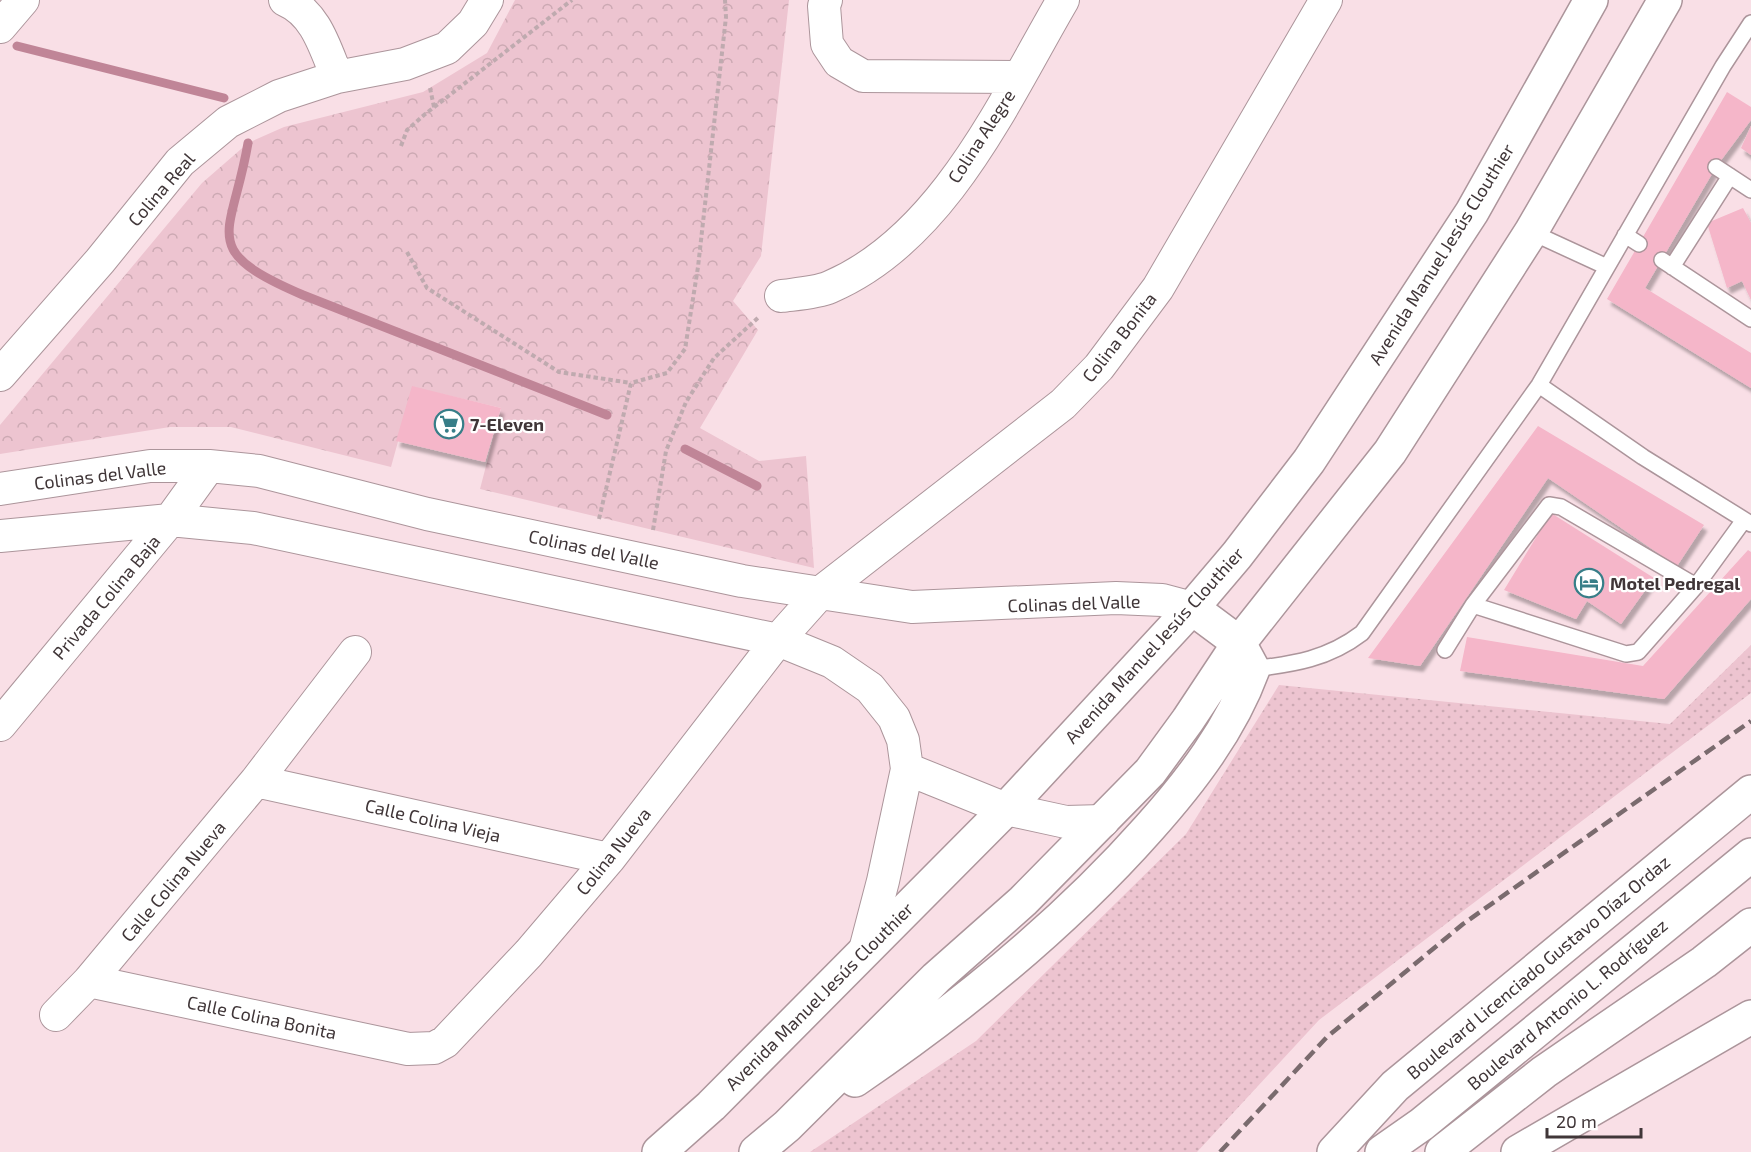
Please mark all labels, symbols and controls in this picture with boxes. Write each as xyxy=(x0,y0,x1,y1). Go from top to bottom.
street label: Colina Alegre xyxy=(943,85,1019,187)
street label: Avenida Manuel Jesús Clouthier xyxy=(1364,139,1518,369)
street label: Colina Real xyxy=(123,147,199,230)
street label: Colina Bonita xyxy=(1077,288,1161,386)
supermarket icon: 7-Eleven xyxy=(433,408,465,440)
place label: 7-Eleven xyxy=(470,413,544,435)
street label: Colinas del Valle xyxy=(33,456,167,494)
street label: Colinas del Valle xyxy=(527,524,661,574)
street label: Privada Colina Baja xyxy=(47,530,165,664)
street label: Avenida Manuel Jesús Clouthier xyxy=(1060,542,1248,748)
hotel icon: Motel Pedregal xyxy=(1573,567,1605,599)
place label: Motel Pedregal xyxy=(1610,572,1740,594)
street label: Colinas del Valle xyxy=(1007,590,1141,616)
street label: Calle Colina Vieja xyxy=(363,794,503,846)
street label: Colina Nueva xyxy=(571,803,655,899)
street label: Calle Colina Nueva xyxy=(116,816,230,946)
street label: Boulevard Licenciado Gustavo Díaz Ordaz xyxy=(1402,850,1674,1084)
street label: Avenida Manuel Jesús Clouthier xyxy=(720,897,918,1095)
street label: Boulevard Antonio L. Rodríguez xyxy=(1462,914,1672,1094)
street label: Calle Colina Bonita xyxy=(185,990,339,1044)
scale bar xyxy=(1547,1101,1642,1139)
text: 20 m xyxy=(1556,1110,1597,1132)

